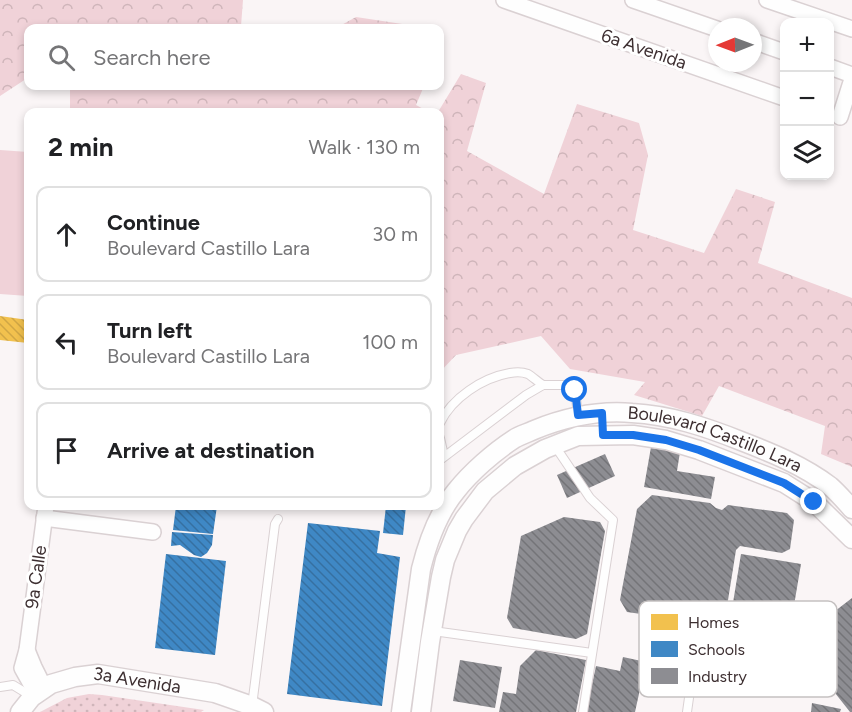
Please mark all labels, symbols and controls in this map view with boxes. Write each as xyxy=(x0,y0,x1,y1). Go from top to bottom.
north arrow xyxy=(708,18,762,72)
map controls xyxy=(780,18,834,180)
button: + xyxy=(780,18,834,72)
search box xyxy=(24,24,444,90)
street label: 6a Avenida xyxy=(598,24,690,74)
icon: search xyxy=(45,41,78,74)
text: Search here xyxy=(93,44,211,71)
button: − xyxy=(780,72,834,126)
button: layers xyxy=(780,126,834,180)
text: 2 min xyxy=(48,131,114,163)
text: Walk · 130 m xyxy=(308,135,420,159)
text: Continue xyxy=(107,209,200,236)
icon: ahead xyxy=(50,218,83,251)
text: 30 m xyxy=(372,222,418,246)
text: Boulevard Castillo Lara xyxy=(107,236,310,260)
text: Turn left xyxy=(107,317,193,344)
icon: left xyxy=(50,326,83,359)
text: 100 m xyxy=(362,330,418,354)
text: Boulevard Castillo Lara xyxy=(107,344,310,368)
route start xyxy=(561,376,587,402)
street label: Boulevard Castillo Lara xyxy=(627,402,806,477)
icon: arrive xyxy=(50,434,83,467)
text: Arrive at destination xyxy=(107,437,315,464)
route end xyxy=(800,488,826,514)
street label: 9a Calle xyxy=(21,544,51,610)
legend xyxy=(639,601,837,697)
text: Homes xyxy=(688,613,739,632)
text: Schools xyxy=(688,640,745,659)
street label: 3a Avenida xyxy=(92,662,182,698)
text: Industry xyxy=(688,667,747,686)

